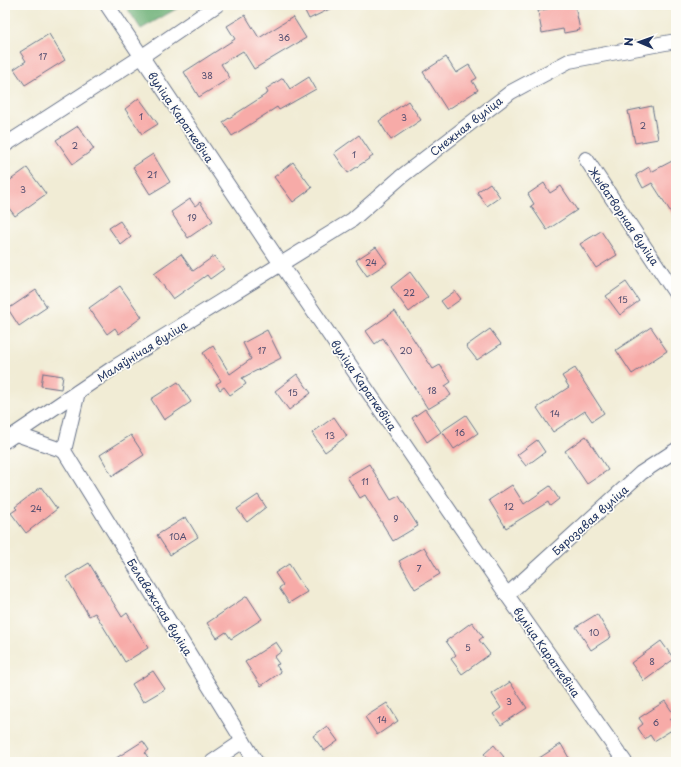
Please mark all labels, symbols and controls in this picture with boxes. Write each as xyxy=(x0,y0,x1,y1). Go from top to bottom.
north arrow xyxy=(619,22,659,62)
house number: 36 xyxy=(278,30,290,44)
text: N xyxy=(620,37,637,46)
house number: 17 xyxy=(39,49,48,63)
street label: вуліца Караткевіча xyxy=(144,68,218,166)
house number: 38 xyxy=(201,68,213,82)
street label: Снежная вуліца xyxy=(426,92,506,160)
house number: 1 xyxy=(139,109,143,123)
house number: 3 xyxy=(401,110,407,124)
house number: 2 xyxy=(640,118,646,132)
house number: 2 xyxy=(72,138,78,152)
house number: 1 xyxy=(352,147,356,161)
street label: Жыватворная вуліца xyxy=(585,163,664,269)
house number: 21 xyxy=(147,167,157,181)
house number: 3 xyxy=(20,182,26,196)
house number: 19 xyxy=(187,210,197,224)
house number: 24 xyxy=(365,255,377,269)
house number: 22 xyxy=(403,285,415,299)
house number: 15 xyxy=(618,292,628,306)
street label: Маляўнічая вуліца xyxy=(94,316,191,386)
street label: вуліца Караткевіча xyxy=(327,336,401,434)
house number: 17 xyxy=(258,343,267,357)
house number: 20 xyxy=(400,343,413,357)
house number: 18 xyxy=(427,383,437,397)
house number: 15 xyxy=(288,385,298,399)
house number: 14 xyxy=(550,406,560,420)
house number: 16 xyxy=(455,425,465,439)
house number: 13 xyxy=(325,428,335,442)
house number: 11 xyxy=(361,474,369,488)
street label: Бярозавая вуліца xyxy=(548,481,632,559)
house number: 12 xyxy=(504,499,514,513)
house number: 24 xyxy=(30,501,42,515)
house number: 9 xyxy=(393,511,399,525)
house number: 10А xyxy=(169,529,187,543)
street label: Белавежская вуліца xyxy=(123,555,197,659)
house number: 7 xyxy=(416,561,422,575)
street label: вуліца Караткевіча xyxy=(509,603,585,701)
house number: 10 xyxy=(589,625,600,639)
house number: 5 xyxy=(465,640,471,654)
house number: 8 xyxy=(649,654,655,668)
house number: 3 xyxy=(506,694,512,708)
house number: 14 xyxy=(377,712,387,726)
house number: 6 xyxy=(653,715,659,729)

